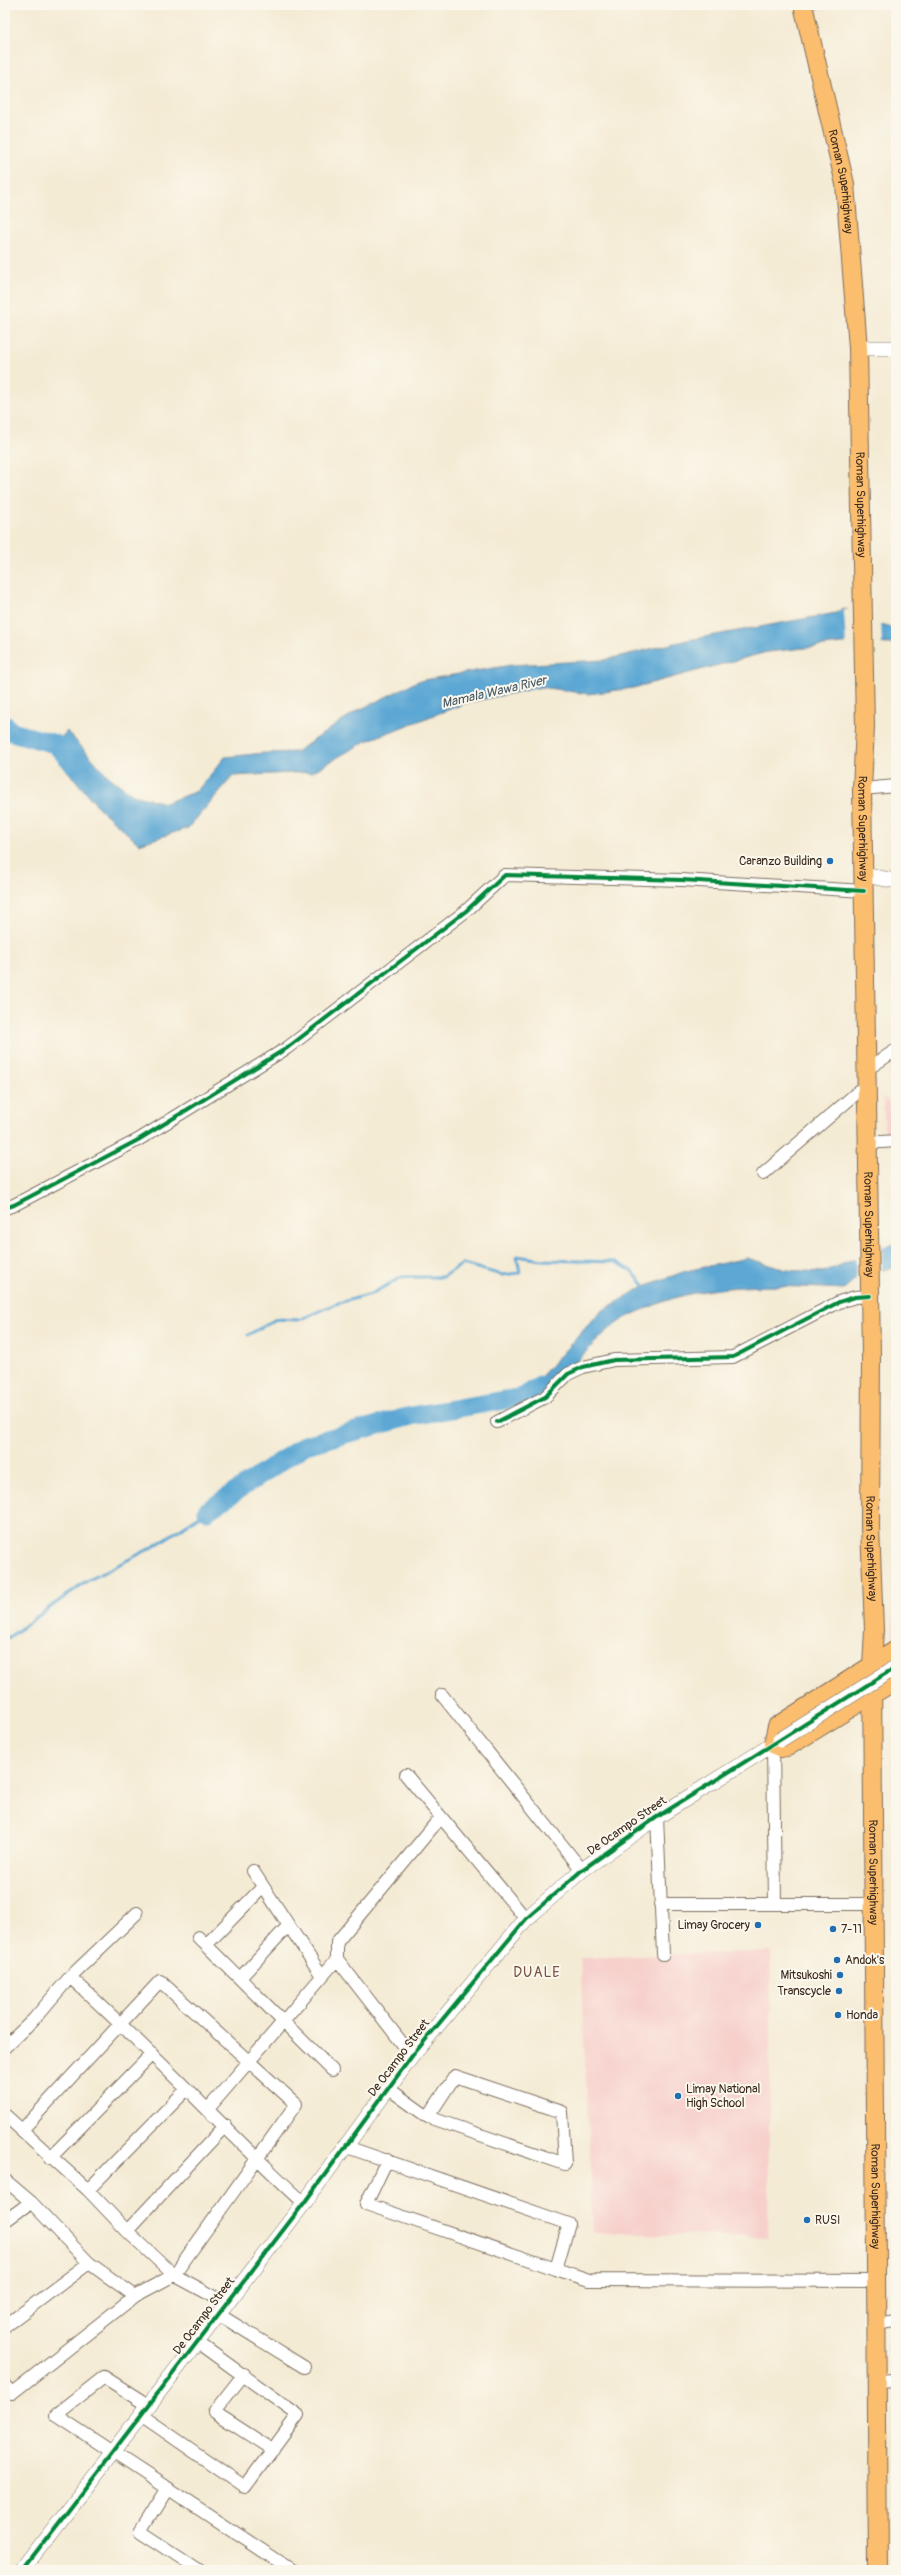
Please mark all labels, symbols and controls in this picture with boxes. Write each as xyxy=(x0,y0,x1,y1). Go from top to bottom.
street label: Roman Superhighway xyxy=(825,128,856,234)
street label: Roman Superhighway xyxy=(852,452,869,558)
water label: Mamala Wawa River xyxy=(440,672,550,712)
street label: Roman Superhighway xyxy=(854,775,871,881)
place label: Caranzo Building xyxy=(739,854,822,869)
marker: Caranzo Building xyxy=(825,856,835,866)
street label: Roman Superhighway xyxy=(861,1171,877,1277)
street label: Roman Superhighway xyxy=(862,1495,880,1602)
street label: De Ocampo Street xyxy=(584,1793,670,1859)
street label: Roman Superhighway xyxy=(866,1819,881,1925)
place label: Limay Grocery xyxy=(678,1918,750,1933)
marker: Limay Grocery xyxy=(753,1920,763,1930)
place label: 7-11 xyxy=(841,1922,862,1937)
marker: 7-11 xyxy=(828,1924,838,1934)
place label: Andok's xyxy=(845,1953,885,1968)
marker: Andok's xyxy=(832,1955,842,1965)
district label: DUALE xyxy=(513,1964,561,1981)
place label: Mitsukoshi xyxy=(781,1968,832,1983)
marker: Mitsukoshi xyxy=(835,1970,845,1980)
place label: Transcycle xyxy=(777,1984,831,1999)
marker: Transcycle xyxy=(834,1986,844,1996)
place label: Honda xyxy=(846,2008,879,2023)
marker: Honda xyxy=(833,2010,843,2020)
street label: De Ocampo Street xyxy=(365,2016,433,2100)
place label: Limay National High School xyxy=(686,2082,761,2111)
marker: Limay National High School xyxy=(673,2091,683,2101)
street label: Roman Superhighway xyxy=(868,2143,883,2249)
place label: RUSI xyxy=(815,2213,840,2228)
marker: RUSI xyxy=(802,2215,812,2225)
street label: De Ocampo Street xyxy=(170,2274,238,2358)

